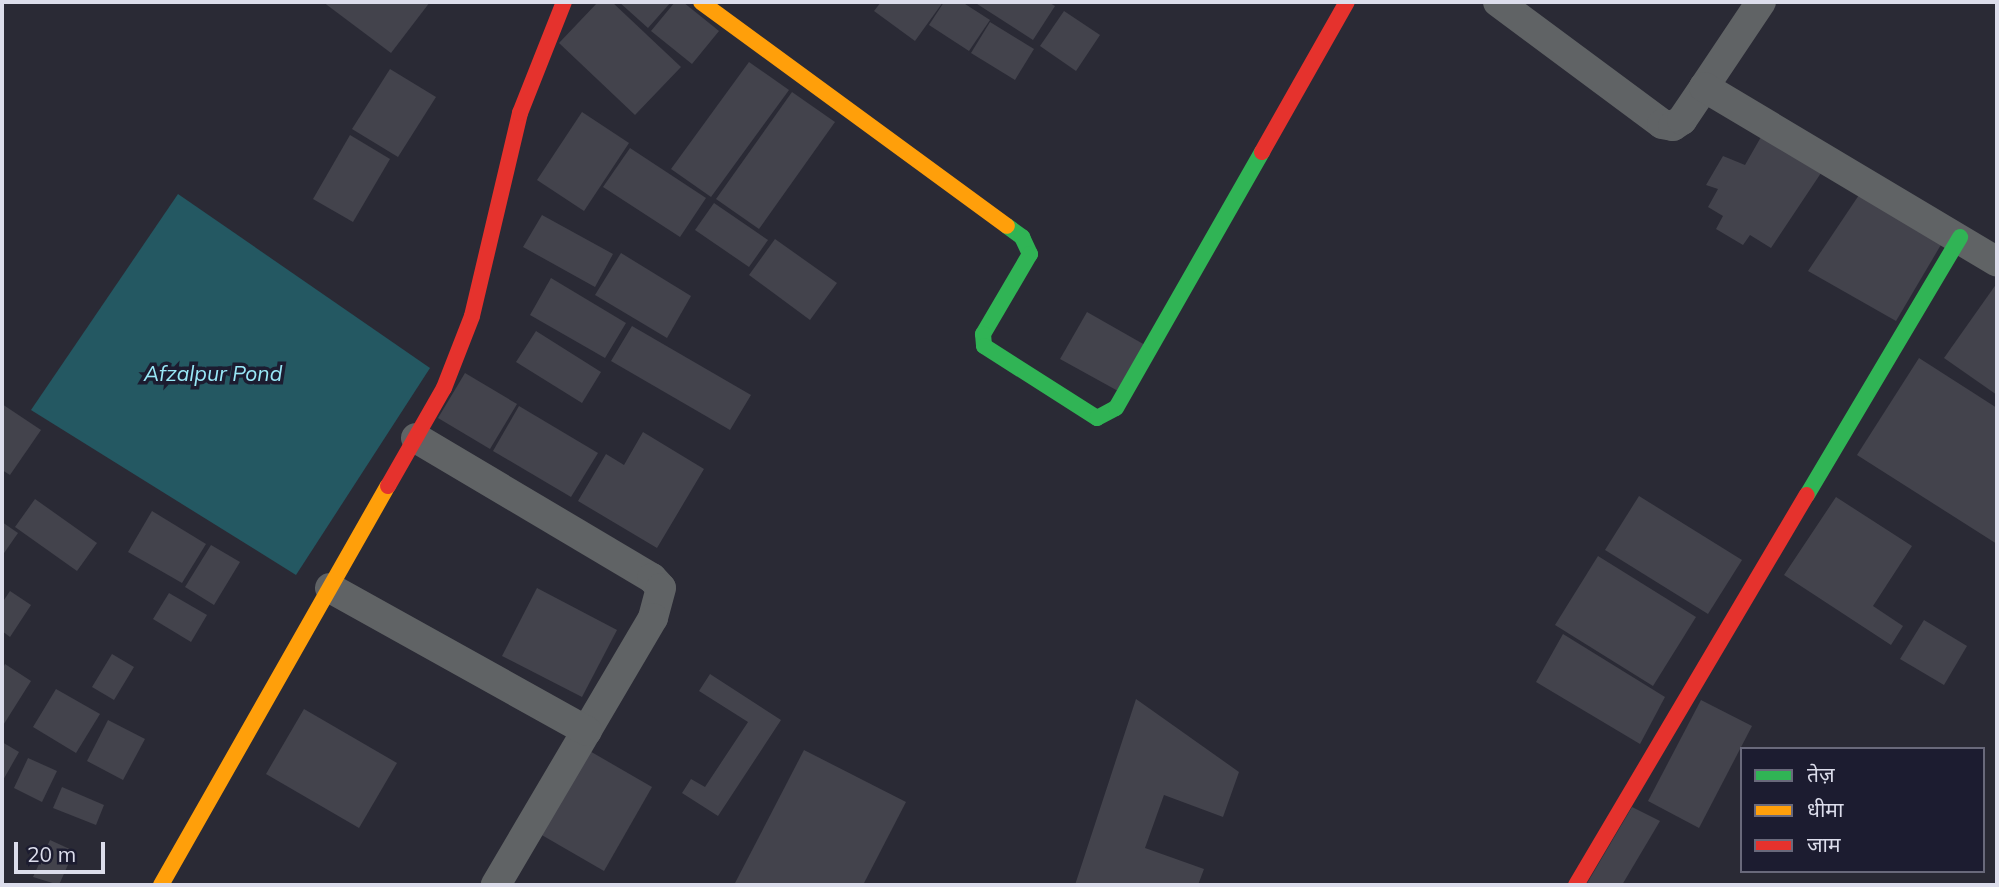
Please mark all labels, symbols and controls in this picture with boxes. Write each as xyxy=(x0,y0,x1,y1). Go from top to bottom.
water label: Afzalpur Pond xyxy=(144,360,282,386)
legend xyxy=(1740,747,1985,873)
text: तेज़ xyxy=(1807,761,1835,787)
text: धीमा xyxy=(1807,796,1843,822)
scale bar xyxy=(18,828,108,872)
text: जाम xyxy=(1807,831,1841,857)
text: 20 m xyxy=(27,841,76,867)

